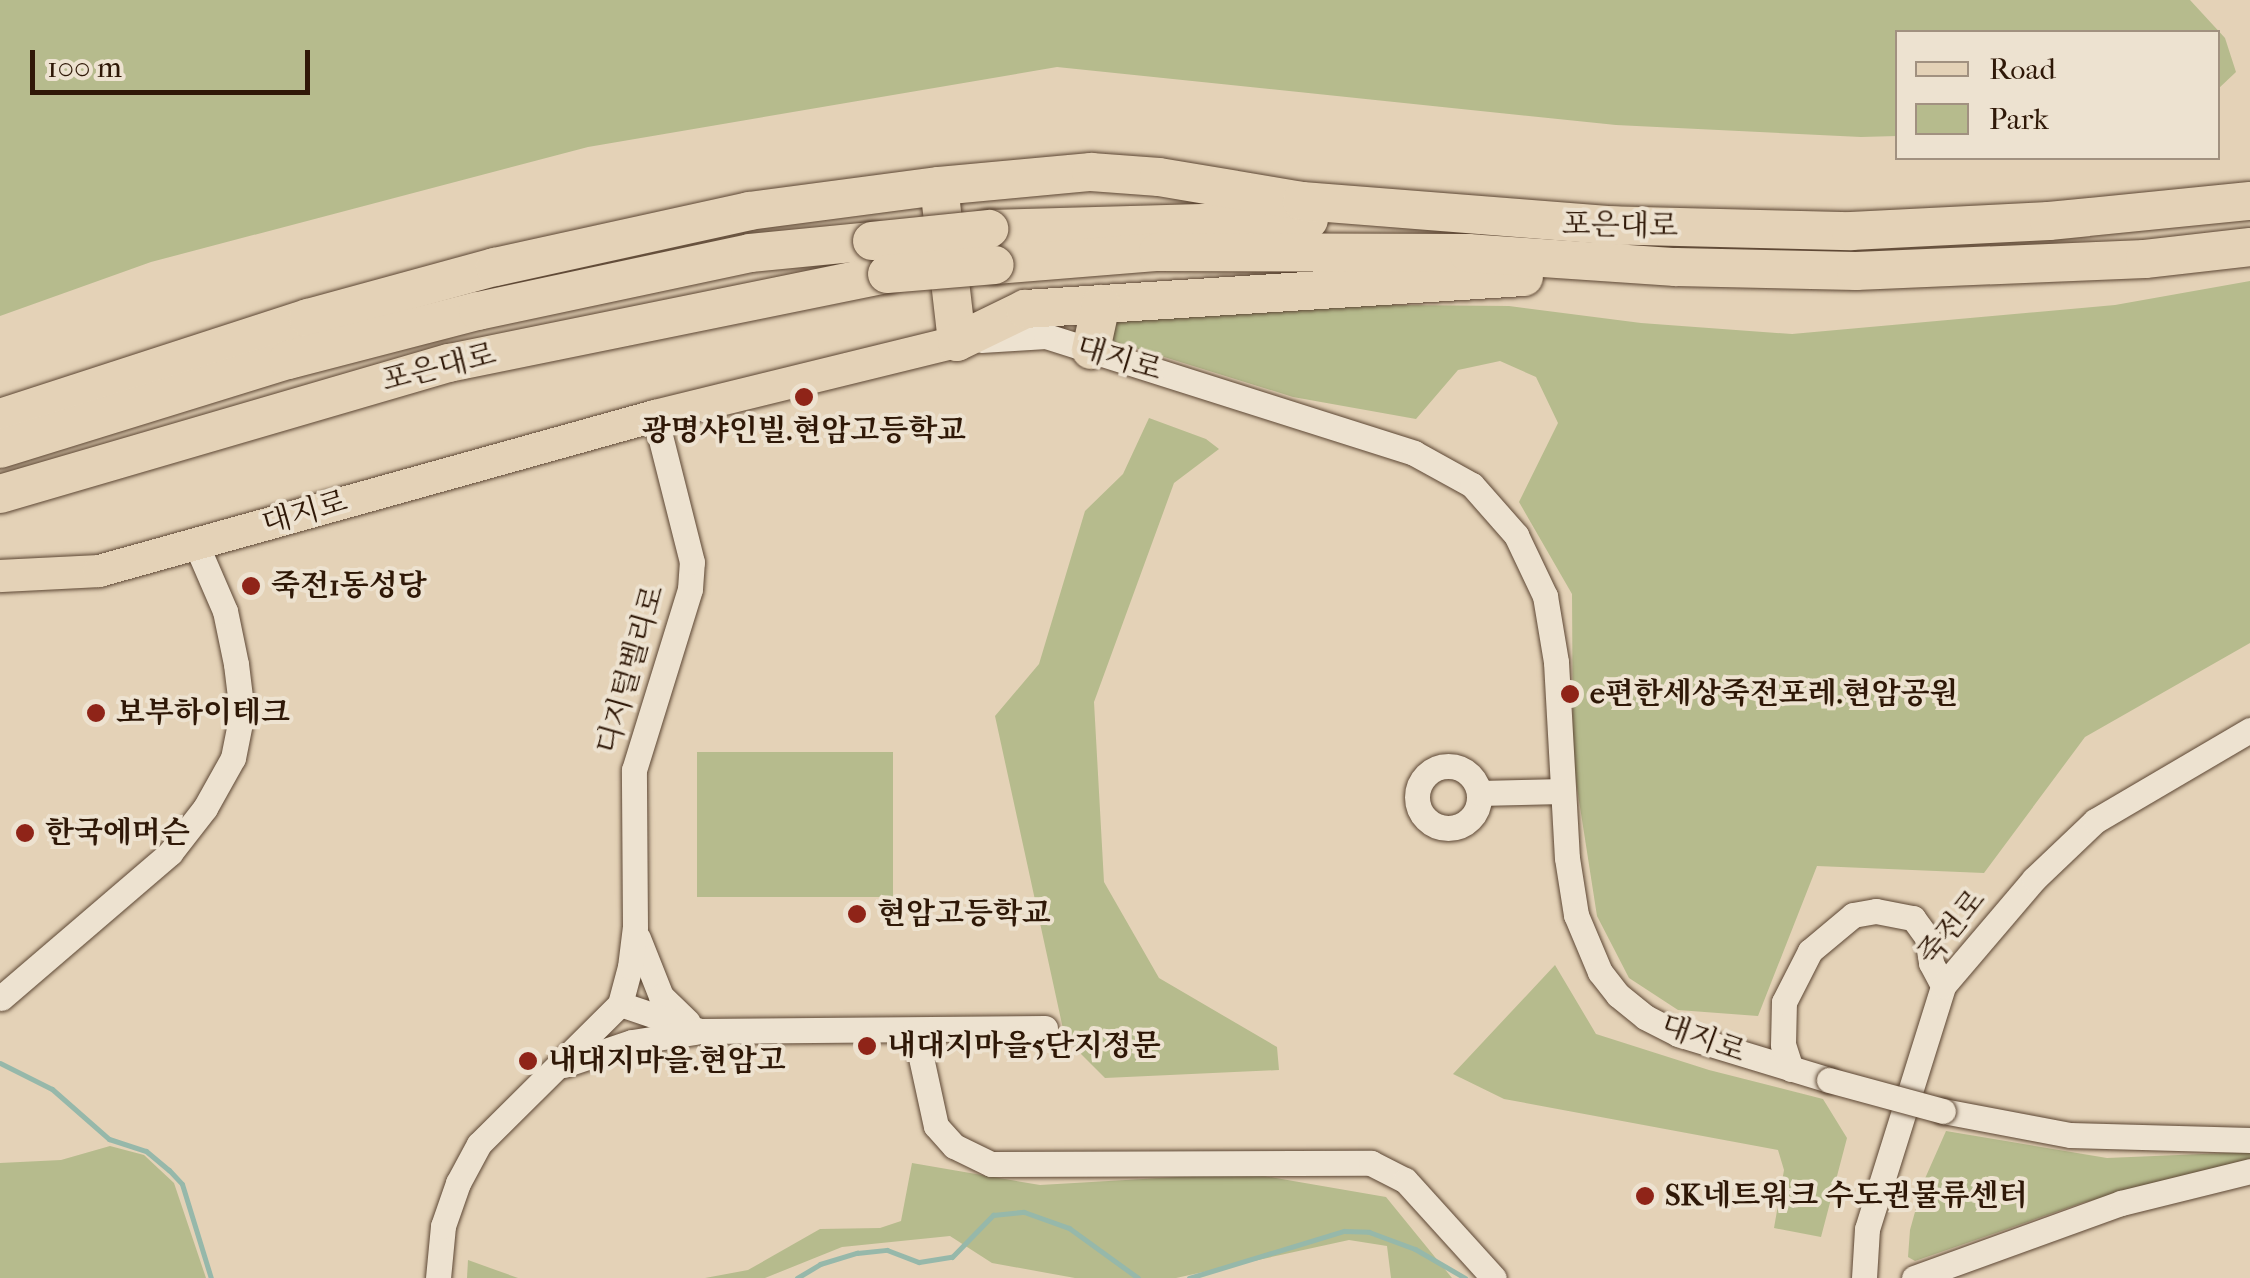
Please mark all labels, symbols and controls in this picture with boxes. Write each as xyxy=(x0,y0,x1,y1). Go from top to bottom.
scale bar xyxy=(35,30,315,92)
legend xyxy=(1895,30,2220,160)
text: 100 m xyxy=(47,50,122,85)
text: Road xyxy=(1989,52,2056,87)
text: Park xyxy=(1989,102,2049,137)
street label: 포은대로 xyxy=(1562,207,1678,245)
street label: 대지로 xyxy=(1072,329,1166,389)
street label: 포은대로 xyxy=(378,337,500,399)
marker: 광명샤인빌.현암고등학교 xyxy=(793,386,815,408)
place label: 광명샤인빌.현암고등학교 xyxy=(642,413,966,449)
street label: 대지로 xyxy=(258,484,352,542)
place label: 죽전1동성당 xyxy=(271,568,427,604)
marker: 죽전1동성당 xyxy=(240,575,262,597)
street label: 디지털벨리로 xyxy=(590,581,672,759)
place label: e편한세상죽전포레.현암공원 xyxy=(1590,676,1958,712)
marker: e편한세상죽전포레.현암공원 xyxy=(1559,683,1581,705)
place label: 보부하이테크 xyxy=(116,695,290,731)
marker: 보부하이테크 xyxy=(85,702,107,724)
place label: 한국에머슨 xyxy=(45,815,190,851)
marker: 한국에머슨 xyxy=(14,822,36,844)
street label: 죽전로 xyxy=(1911,883,1993,973)
place label: 현암고등학교 xyxy=(877,896,1051,932)
marker: 현암고등학교 xyxy=(846,903,868,925)
street label: 대지로 xyxy=(1656,1007,1750,1071)
place label: 내대지마을5단지정문 xyxy=(887,1028,1161,1064)
marker: 내대지마을5단지정문 xyxy=(856,1035,878,1057)
place label: 내대지마을.현암고 xyxy=(548,1043,786,1079)
marker: 내대지마을.현암고 xyxy=(517,1050,539,1072)
place label: SK네트워크 수도권물류센터 xyxy=(1665,1178,2028,1214)
marker: SK네트워크 수도권물류센터 xyxy=(1634,1185,1656,1207)

